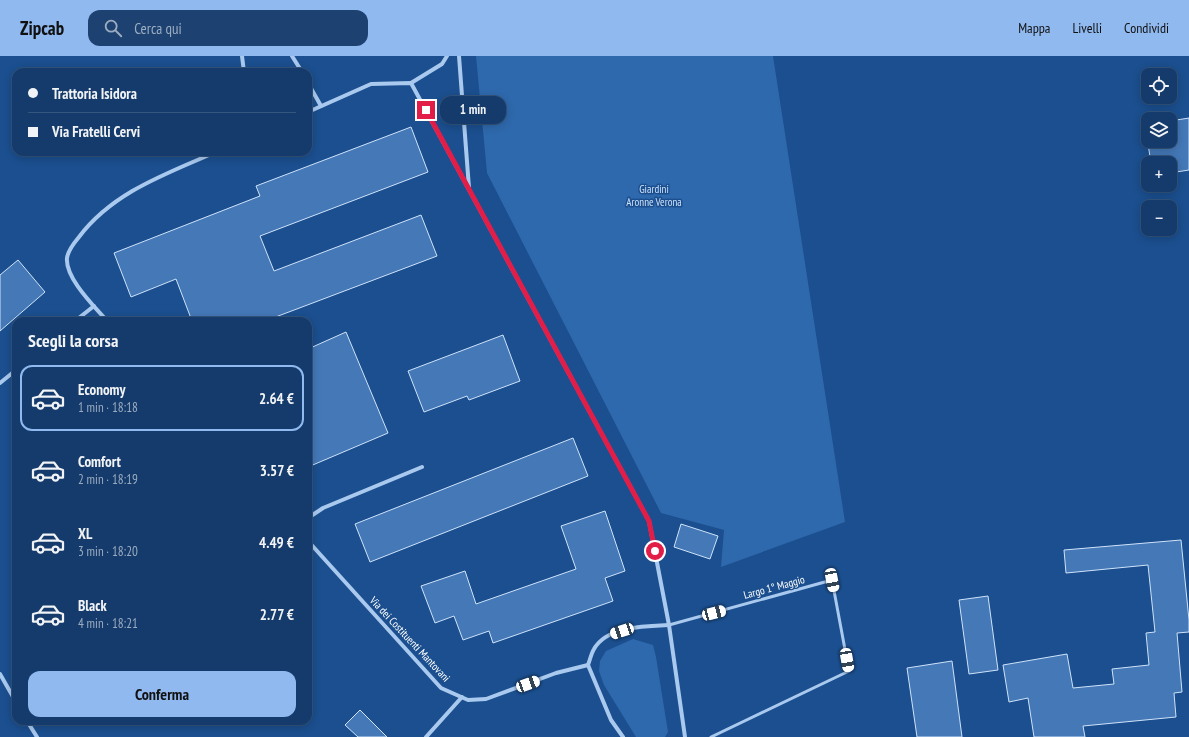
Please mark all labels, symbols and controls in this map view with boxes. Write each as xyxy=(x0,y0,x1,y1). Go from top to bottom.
search box xyxy=(88,10,368,46)
text: Zipcab xyxy=(20,16,64,40)
icon: search xyxy=(102,17,124,39)
text: Cerca qui xyxy=(134,19,182,38)
text: Mappa xyxy=(1018,19,1050,37)
text: Livelli xyxy=(1072,19,1102,37)
text: Condividi xyxy=(1124,19,1169,37)
map controls xyxy=(1141,68,1177,236)
button: locate xyxy=(1141,68,1177,104)
text: Trattoria Isidora xyxy=(52,84,137,103)
callout: 1 min xyxy=(440,96,506,124)
route end xyxy=(417,101,435,119)
text: 1 min xyxy=(460,101,486,118)
button: layers xyxy=(1141,112,1177,148)
text: Via Fratelli Cervi xyxy=(52,122,140,141)
button: + xyxy=(1141,156,1177,192)
park label: Giardini Aronne Verona xyxy=(626,182,682,209)
button: − xyxy=(1141,200,1177,236)
text: Scegli la corsa xyxy=(28,329,118,352)
icon: car xyxy=(30,380,66,416)
text: Economy xyxy=(78,380,126,399)
text: 2.64 € xyxy=(259,389,294,408)
text: 1 min · 18:18 xyxy=(78,399,138,416)
icon: car xyxy=(30,452,66,488)
text: Comfort xyxy=(78,452,121,471)
text: 3.57 € xyxy=(260,461,294,480)
text: 2 min · 18:19 xyxy=(78,471,138,488)
icon: car xyxy=(30,524,66,560)
text: XL xyxy=(78,524,92,543)
text: 4.49 € xyxy=(259,533,294,552)
route start xyxy=(646,542,664,560)
text: 3 min · 18:20 xyxy=(78,543,138,560)
car xyxy=(824,567,840,593)
street label: Largo 1° Maggio xyxy=(742,572,806,602)
street label: Via dei Costituenti Mantovani xyxy=(366,593,453,685)
icon: car xyxy=(30,596,66,632)
text: Black xyxy=(78,596,107,615)
car xyxy=(701,604,727,622)
text: 2.77 € xyxy=(260,605,294,624)
text: 4 min · 18:21 xyxy=(78,615,138,632)
car xyxy=(609,622,635,640)
car xyxy=(839,647,855,673)
button: Conferma xyxy=(28,671,296,717)
car xyxy=(515,674,541,694)

